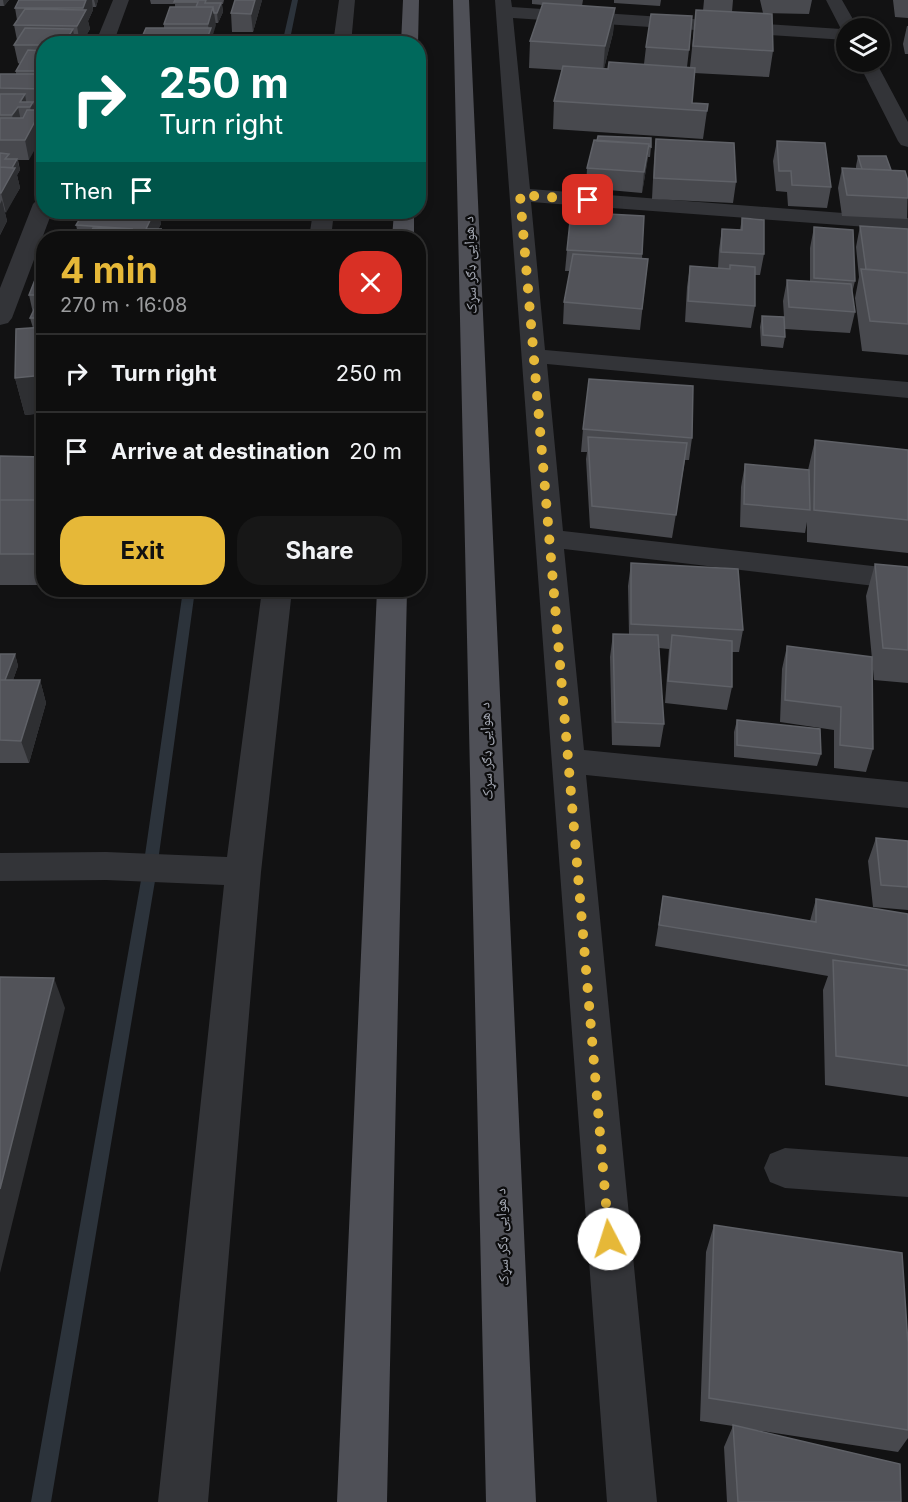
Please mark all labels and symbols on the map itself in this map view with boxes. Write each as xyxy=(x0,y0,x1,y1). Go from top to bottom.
pin xyxy=(562,174,613,225)
street label: د هوایی ډګر سړک xyxy=(458,216,482,314)
street label: د هوایی ډګر سړک xyxy=(474,702,498,800)
street label: د هوایی ډګر سړک xyxy=(490,1188,514,1286)
position arrow xyxy=(577,1207,641,1271)

